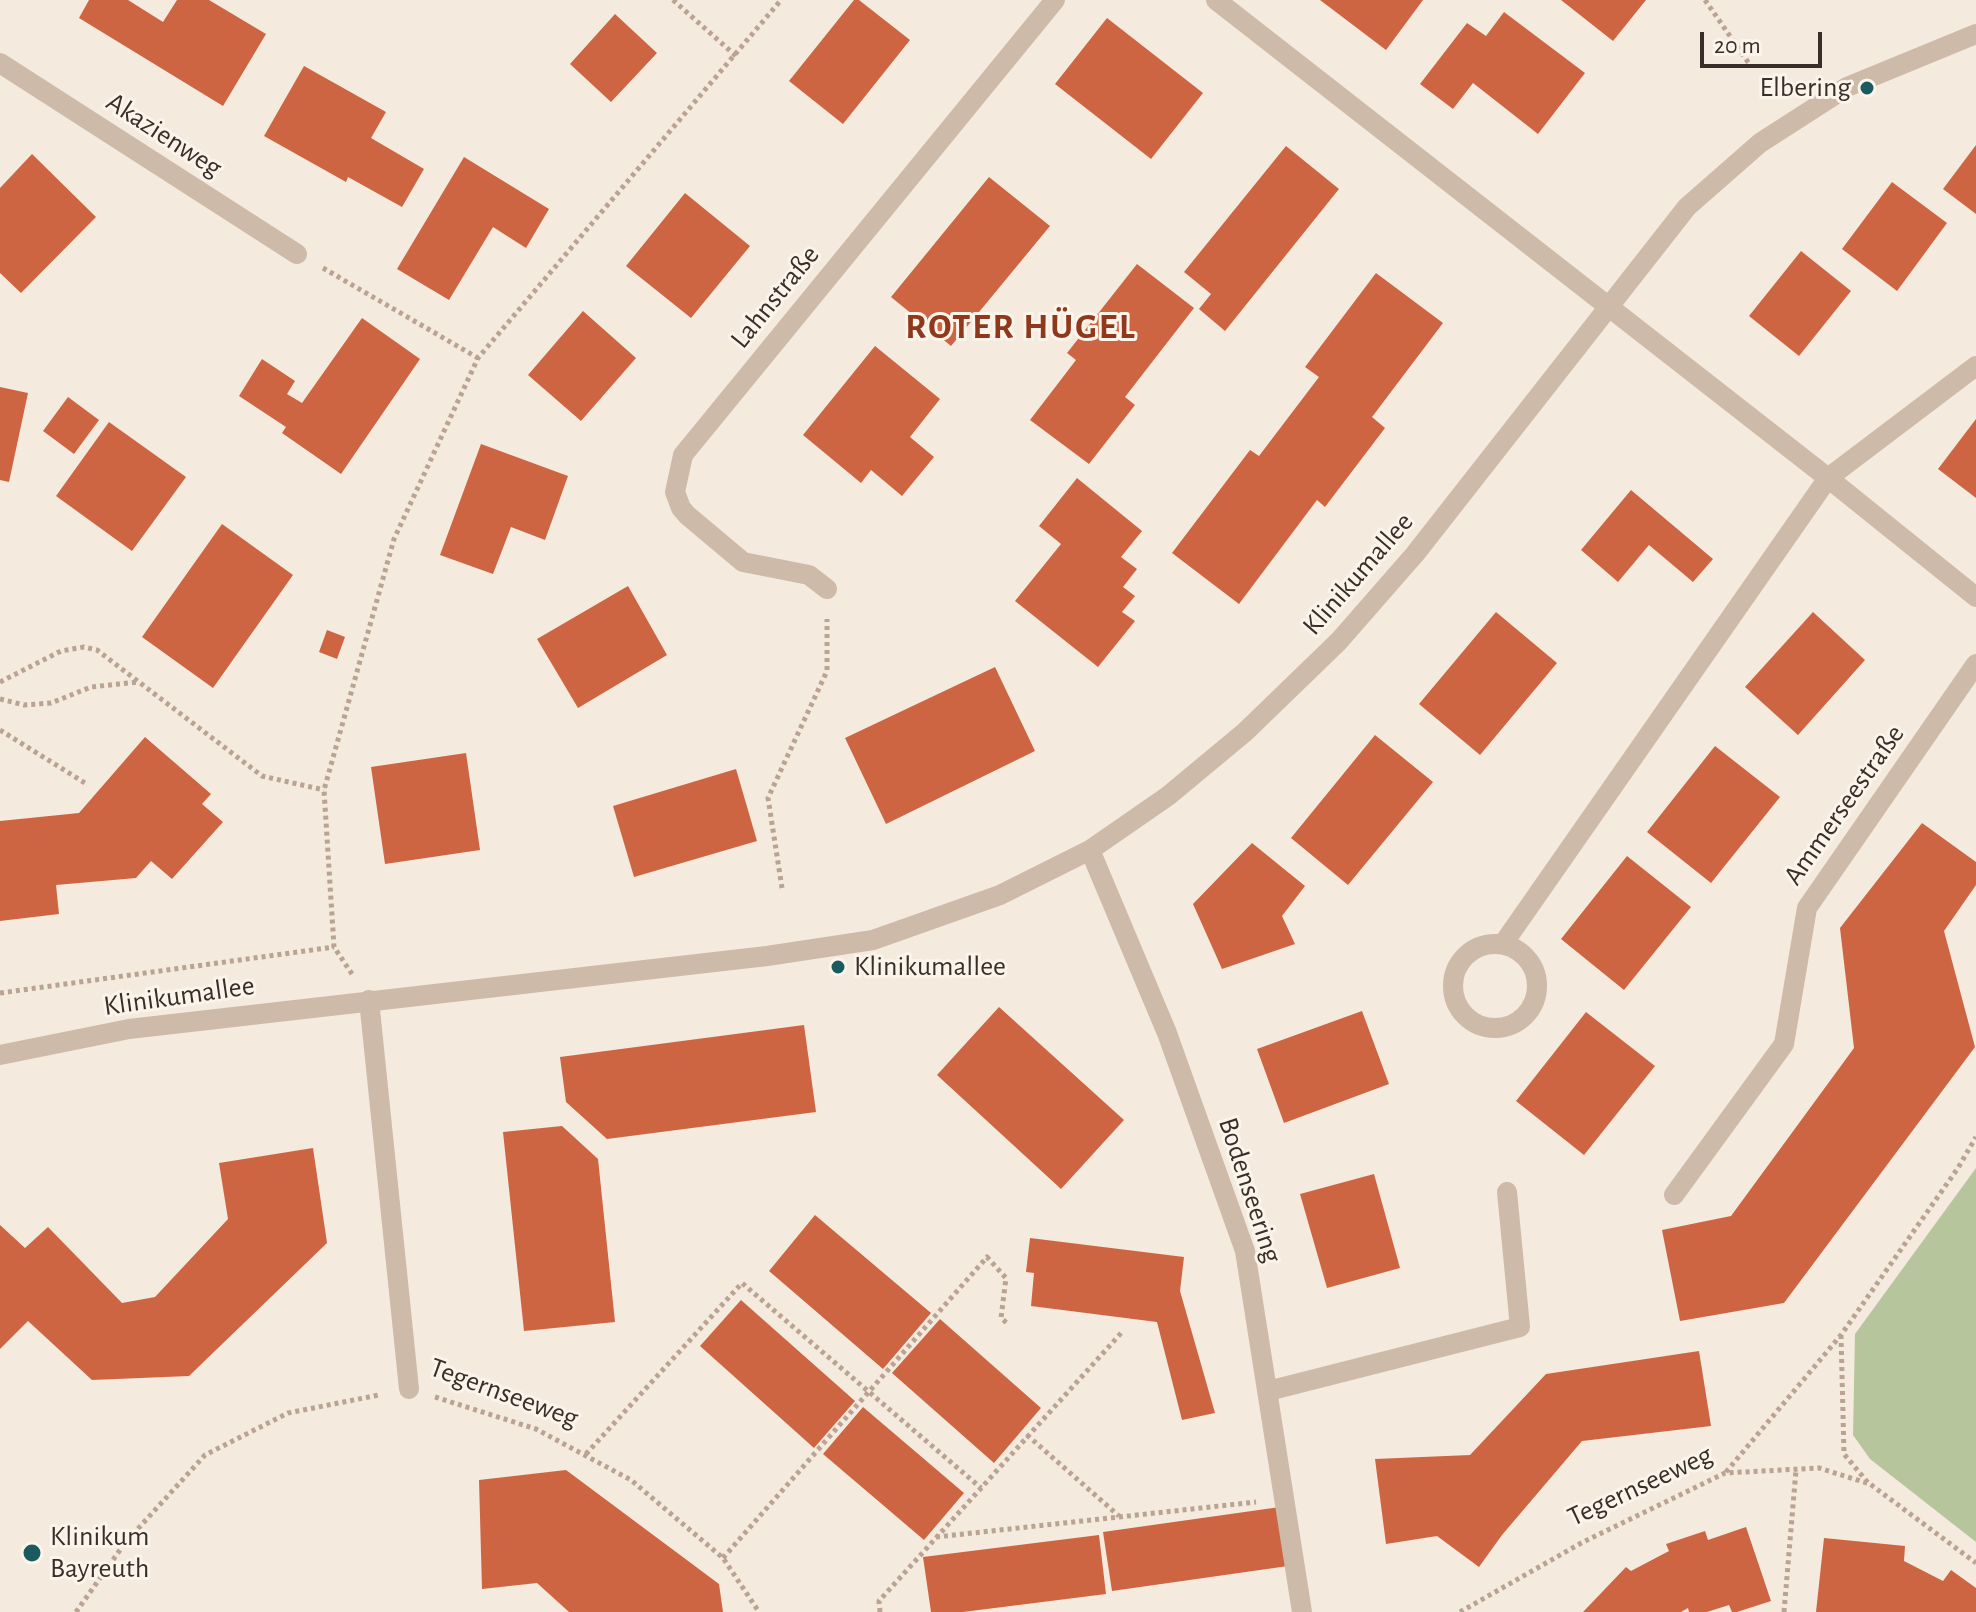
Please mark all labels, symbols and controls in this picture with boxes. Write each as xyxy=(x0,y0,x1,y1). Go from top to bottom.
scale bar xyxy=(1704,16,1826,66)
text: 20 m xyxy=(1714,34,1761,58)
place label: Elbering xyxy=(1759,71,1851,105)
marker: Elbering xyxy=(1858,79,1876,97)
street label: Akazienweg xyxy=(100,85,228,185)
street label: Lahnstraße xyxy=(723,239,827,355)
district label: ROTER HÜGEL xyxy=(905,305,1137,349)
street label: Klinikumallee xyxy=(1295,506,1421,642)
street label: Ammerseestraße xyxy=(1776,718,1912,892)
place label: Klinikumallee xyxy=(854,950,1006,984)
marker: Klinikumallee xyxy=(829,958,847,976)
street label: Klinikumallee xyxy=(101,969,257,1023)
street label: Bodenseering xyxy=(1211,1113,1289,1267)
street label: Tegernseeweg xyxy=(425,1351,583,1435)
street label: Tegernseeweg xyxy=(1562,1438,1718,1534)
place label: Klinikum Bayreuth xyxy=(50,1520,149,1586)
marker: Klinikum Bayreuth xyxy=(21,1542,43,1564)

